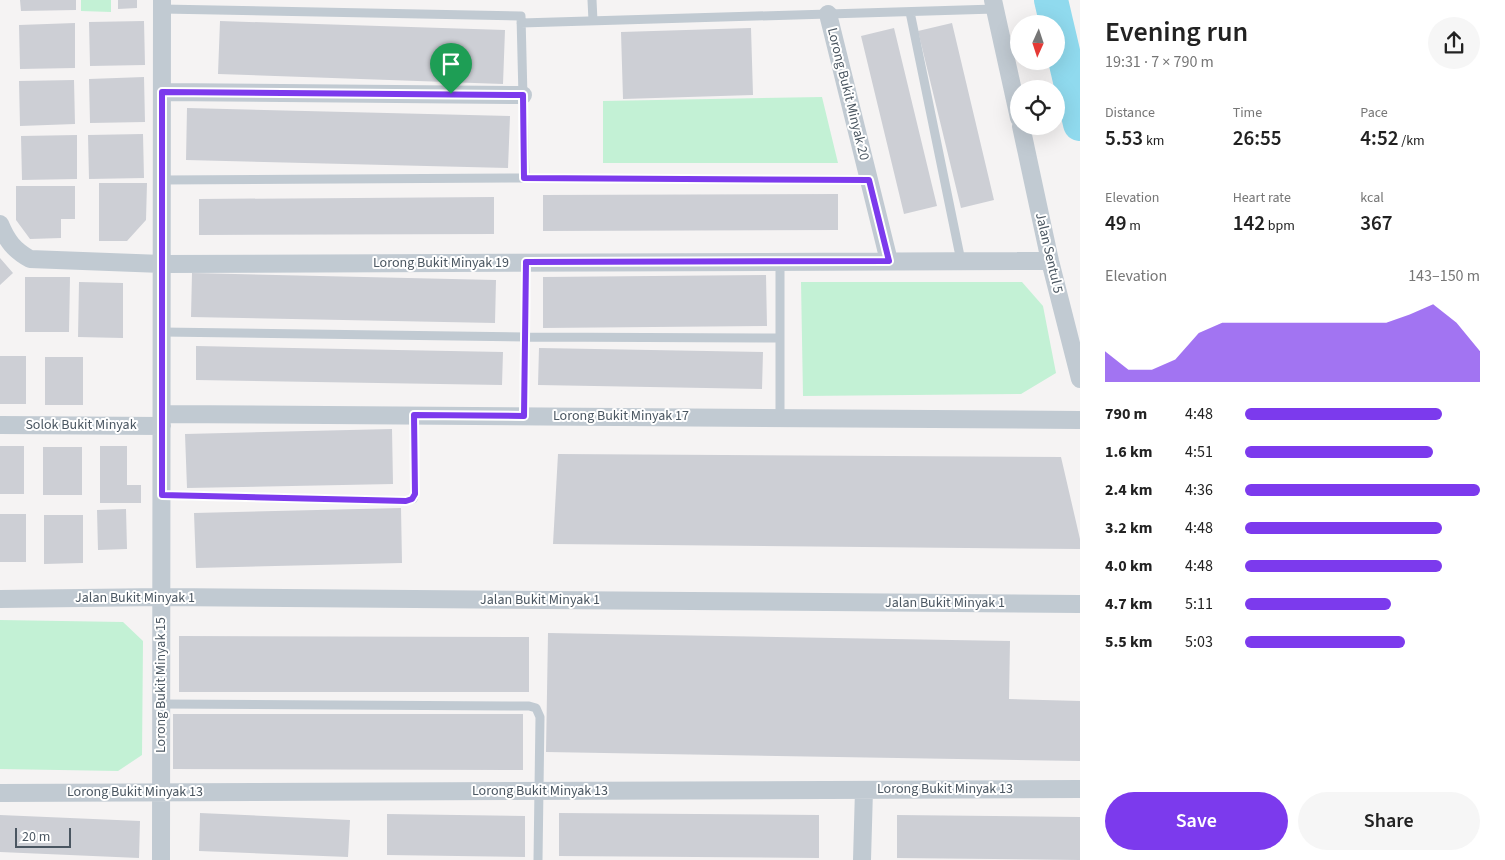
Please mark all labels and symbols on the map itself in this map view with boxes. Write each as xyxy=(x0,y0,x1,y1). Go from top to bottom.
north arrow xyxy=(1010,15,1065,70)
street label: Lorong Bukit Minyak 20 xyxy=(822,26,874,162)
pin xyxy=(430,43,472,94)
street label: Jalan Sentul 5 xyxy=(1030,211,1068,296)
street label: Lorong Bukit Minyak 19 xyxy=(373,253,509,273)
street label: Lorong Bukit Minyak 17 xyxy=(553,406,689,426)
street label: Solok Bukit Minyak xyxy=(25,415,137,435)
street label: Jalan Bukit Minyak 1 xyxy=(75,588,195,608)
street label: Jalan Bukit Minyak 1 xyxy=(480,590,600,610)
street label: Jalan Bukit Minyak 1 xyxy=(885,593,1005,613)
street label: Lorong Bukit Minyak 15 xyxy=(151,617,171,753)
street label: Lorong Bukit Minyak 13 xyxy=(877,779,1013,799)
street label: Lorong Bukit Minyak 13 xyxy=(472,781,608,801)
street label: Lorong Bukit Minyak 13 xyxy=(67,782,203,802)
scale bar xyxy=(15,825,71,848)

